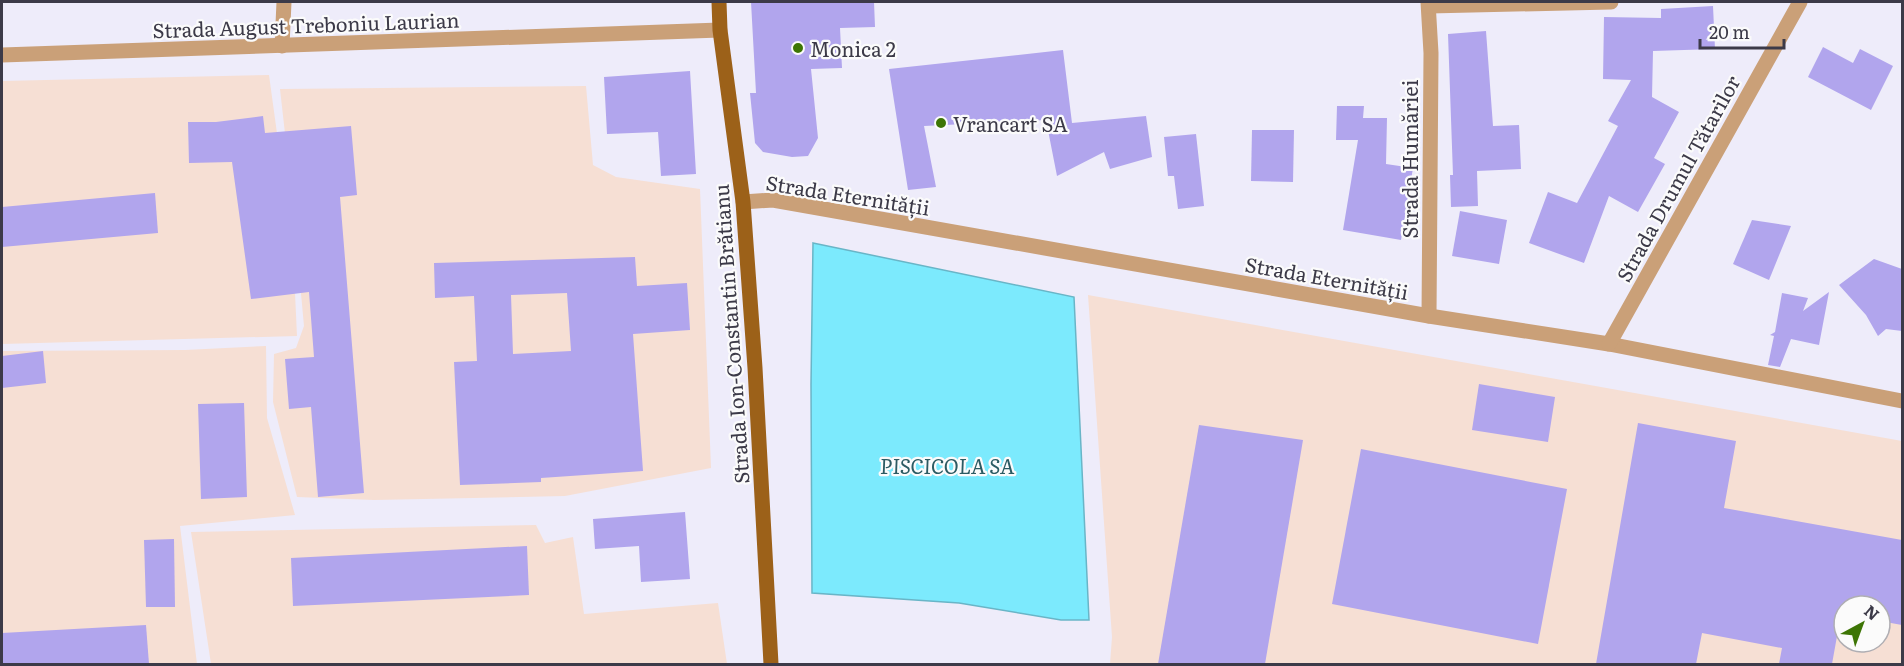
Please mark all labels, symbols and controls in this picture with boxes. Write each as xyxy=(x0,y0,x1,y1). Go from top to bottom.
street label: Strada August Treboniu Laurian xyxy=(152,4,460,44)
scale bar xyxy=(1700,12,1784,50)
text: 20 m xyxy=(1709,18,1750,45)
place label: Monica 2 xyxy=(810,33,896,63)
marker: Monica 2 xyxy=(791,41,805,55)
street label: Strada Drumul Tătarilor xyxy=(1608,69,1747,287)
street label: Strada Humăriei xyxy=(1394,79,1424,238)
place label: Vrancart SA xyxy=(953,108,1068,138)
marker: Vrancart SA xyxy=(934,116,948,130)
street label: Strada Eternității xyxy=(764,166,932,222)
street label: Strada Ion-Constantin Brătianu xyxy=(705,183,755,485)
street label: Strada Eternității xyxy=(1243,248,1411,306)
water label: PISCICOLA SA xyxy=(880,449,1015,480)
north arrow xyxy=(1832,594,1892,654)
text: N xyxy=(1860,598,1885,625)

